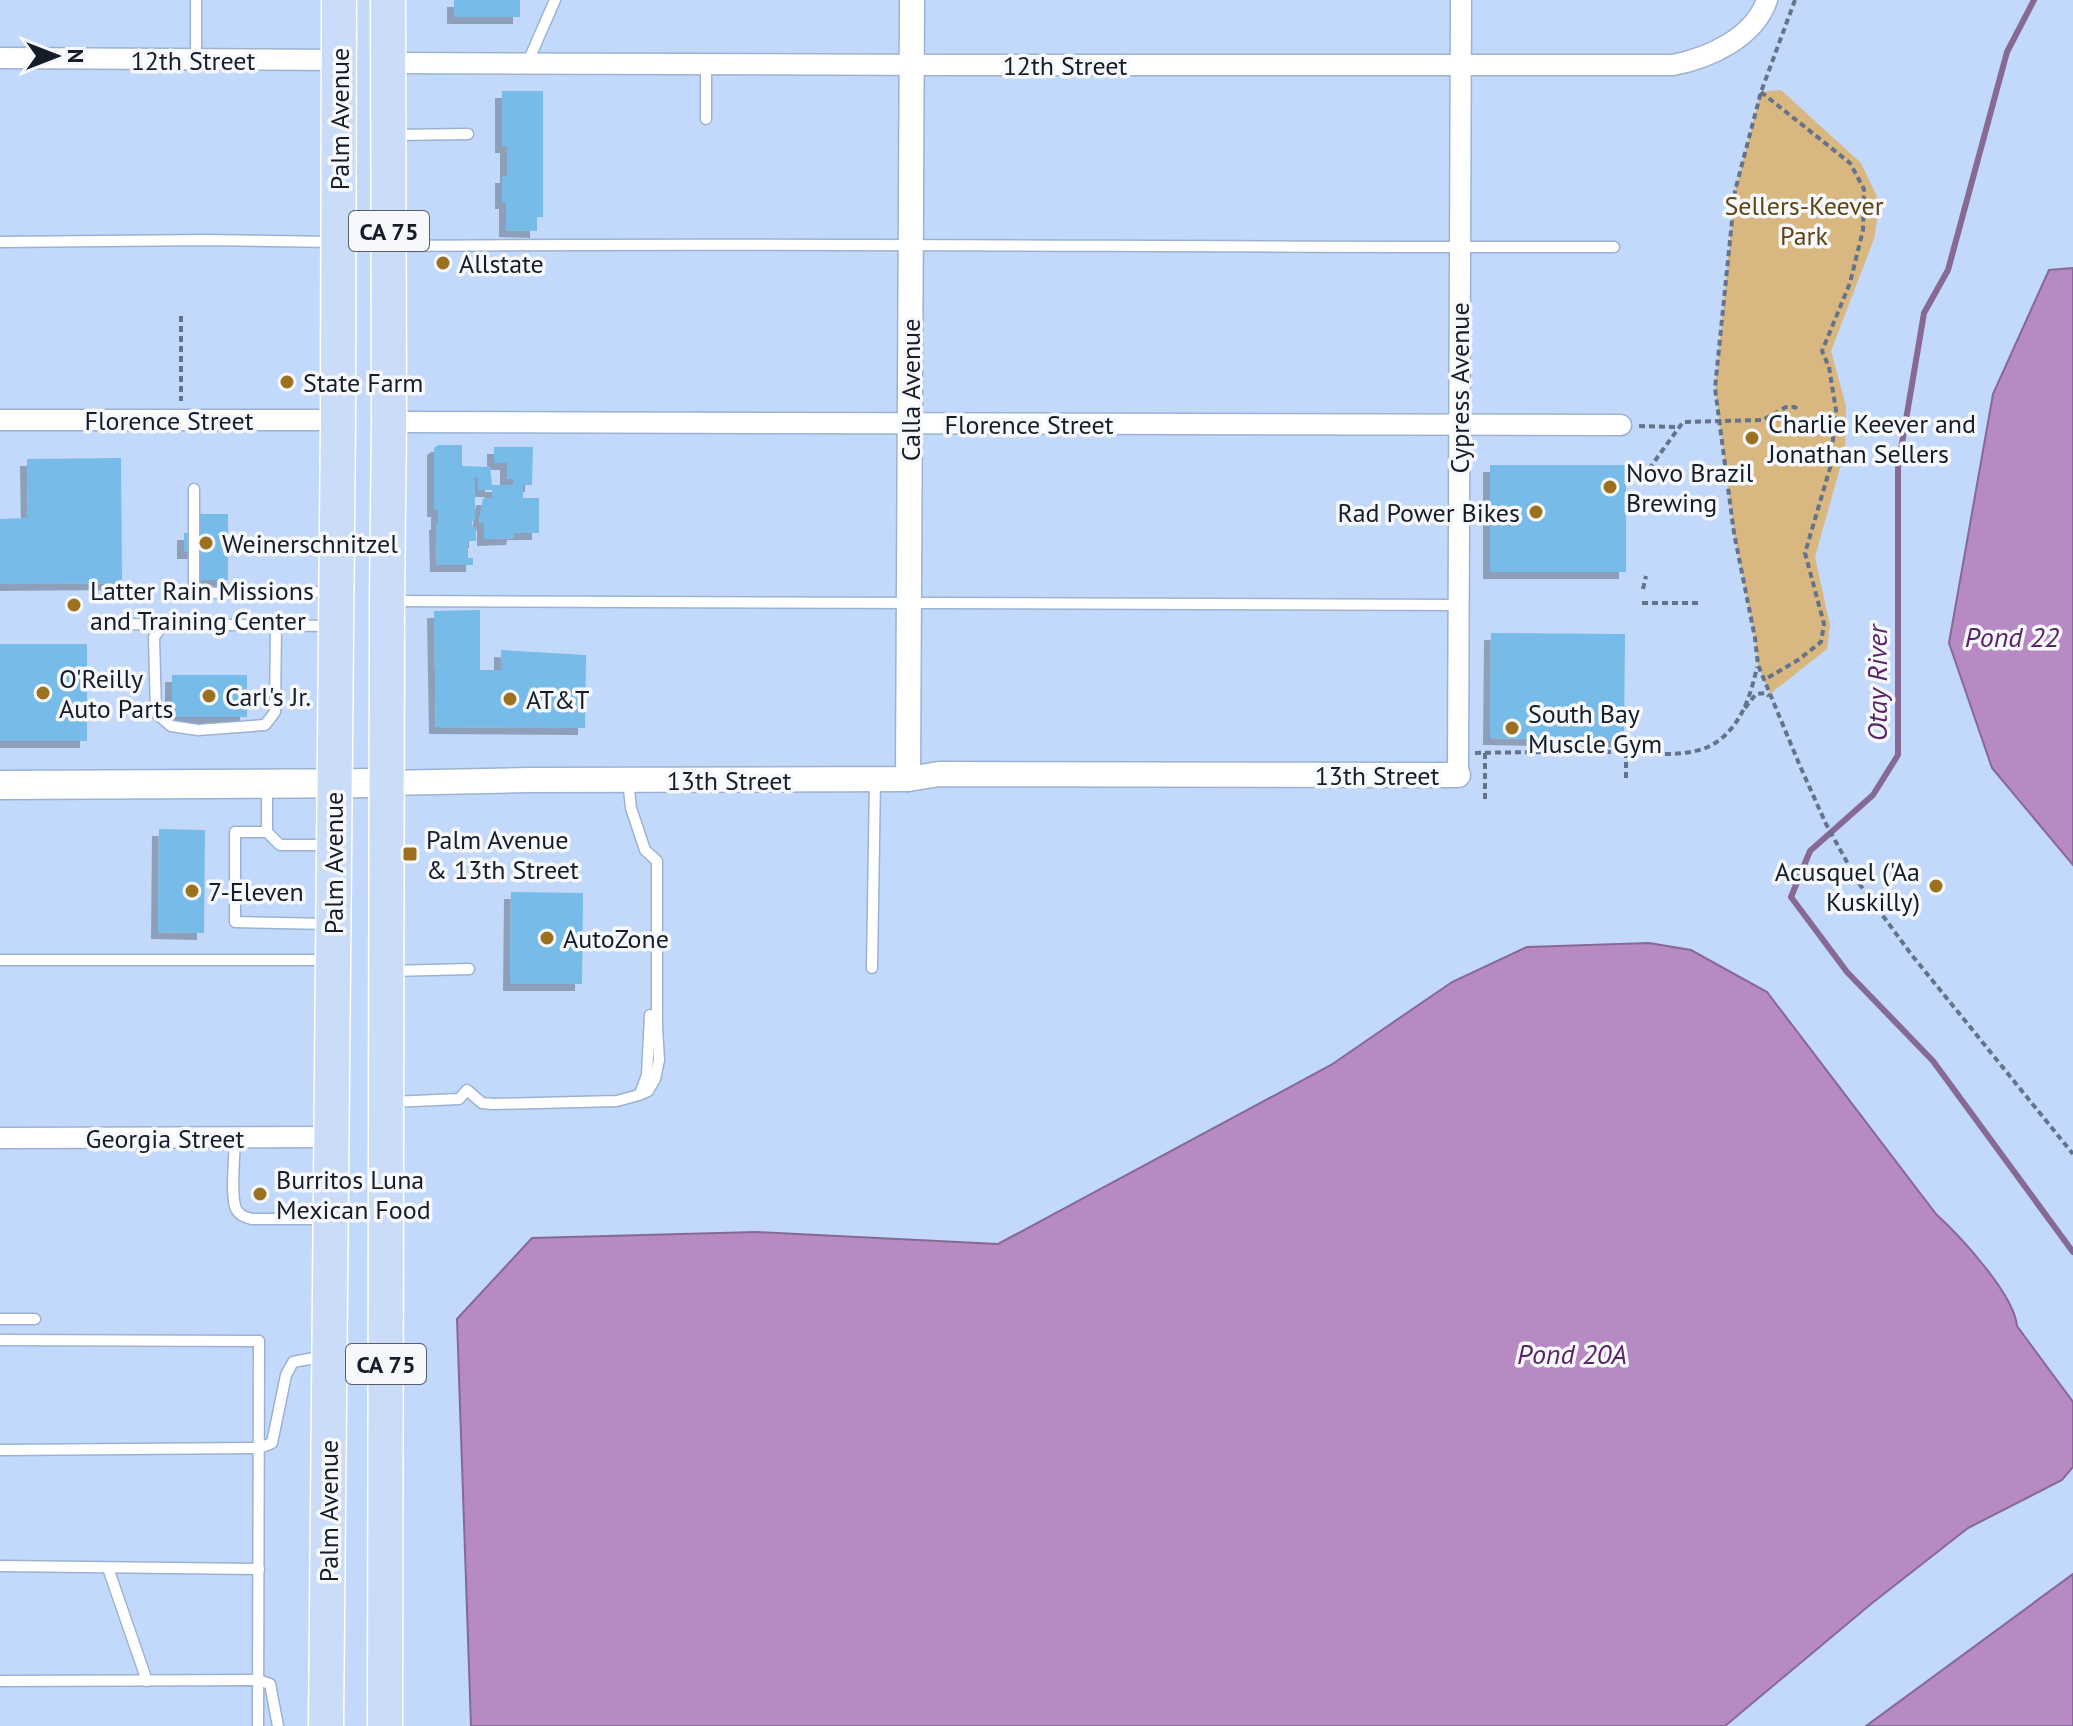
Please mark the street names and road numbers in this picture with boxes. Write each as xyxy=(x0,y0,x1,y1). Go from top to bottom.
street label: 12th Street xyxy=(131,44,256,77)
street label: Palm Avenue xyxy=(323,48,356,190)
street label: 12th Street xyxy=(1003,49,1128,82)
road number: CA 75 xyxy=(349,211,429,251)
street label: Cypress Avenue xyxy=(1443,302,1476,474)
street label: Calla Avenue xyxy=(894,319,927,461)
street label: Florence Street xyxy=(85,404,254,437)
street label: Florence Street xyxy=(945,408,1114,441)
street label: 13th Street xyxy=(1315,759,1440,792)
street label: 13th Street xyxy=(667,764,792,797)
street label: Palm Avenue xyxy=(317,792,350,934)
street label: Georgia Street xyxy=(86,1122,245,1155)
road number: CA 75 xyxy=(346,1344,426,1384)
street label: Palm Avenue xyxy=(312,1440,345,1582)

